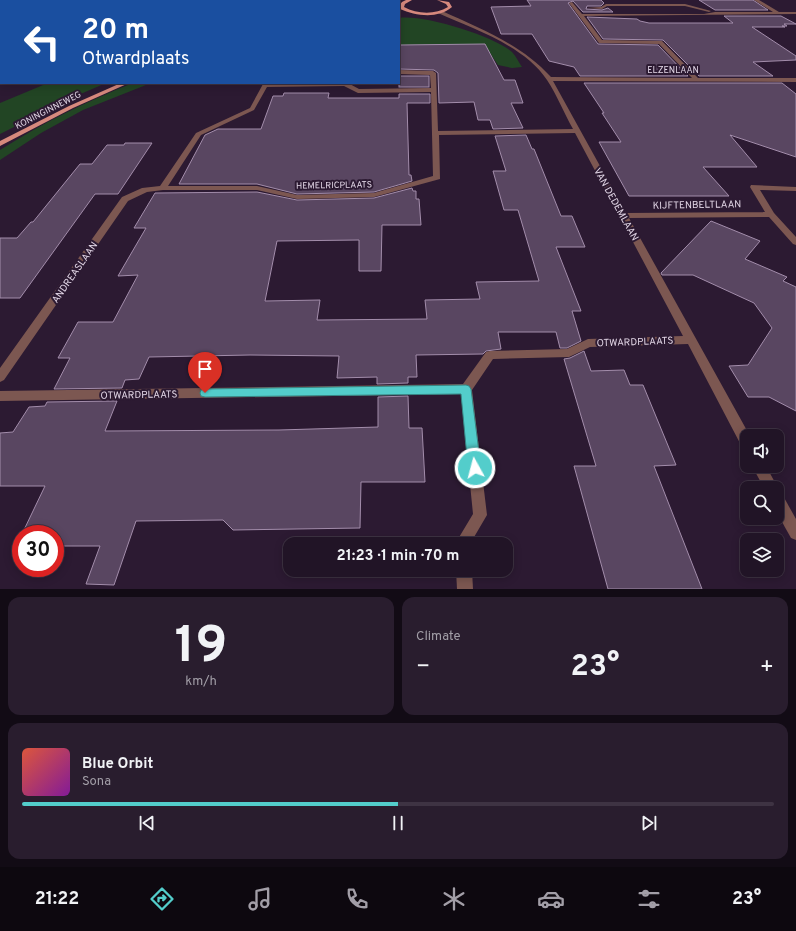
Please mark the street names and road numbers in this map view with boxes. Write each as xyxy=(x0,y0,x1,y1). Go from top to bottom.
street label: ELZENLAAN xyxy=(647,65,699,76)
street label: KONINGINNEWEG xyxy=(13,89,83,132)
street label: VAN DEDEMLAAN xyxy=(590,166,641,243)
street label: HEMELRICPLAATS xyxy=(296,179,372,192)
street label: KIJFTENBELTLAAN xyxy=(653,198,741,213)
street label: ANDREASLAAN xyxy=(49,240,101,306)
street label: OTWARDPLAATS xyxy=(596,335,674,350)
street label: OTWARDPLAATS xyxy=(100,388,178,403)

